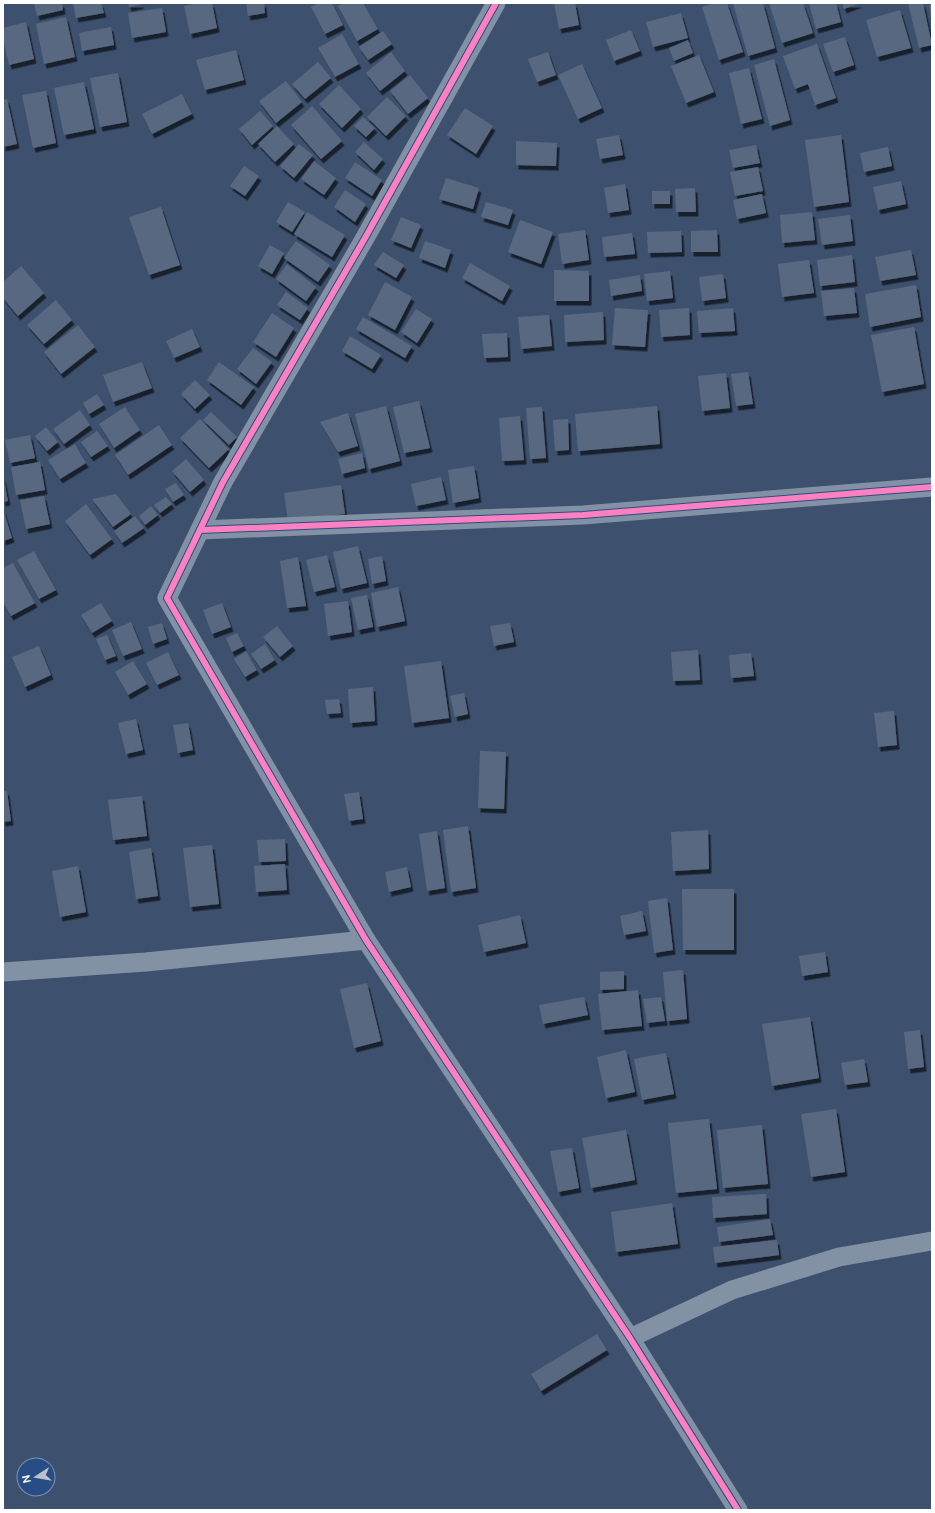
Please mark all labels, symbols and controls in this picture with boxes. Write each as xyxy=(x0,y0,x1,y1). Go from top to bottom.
north arrow xyxy=(16,1457,56,1497)
text: N xyxy=(19,1474,33,1484)

